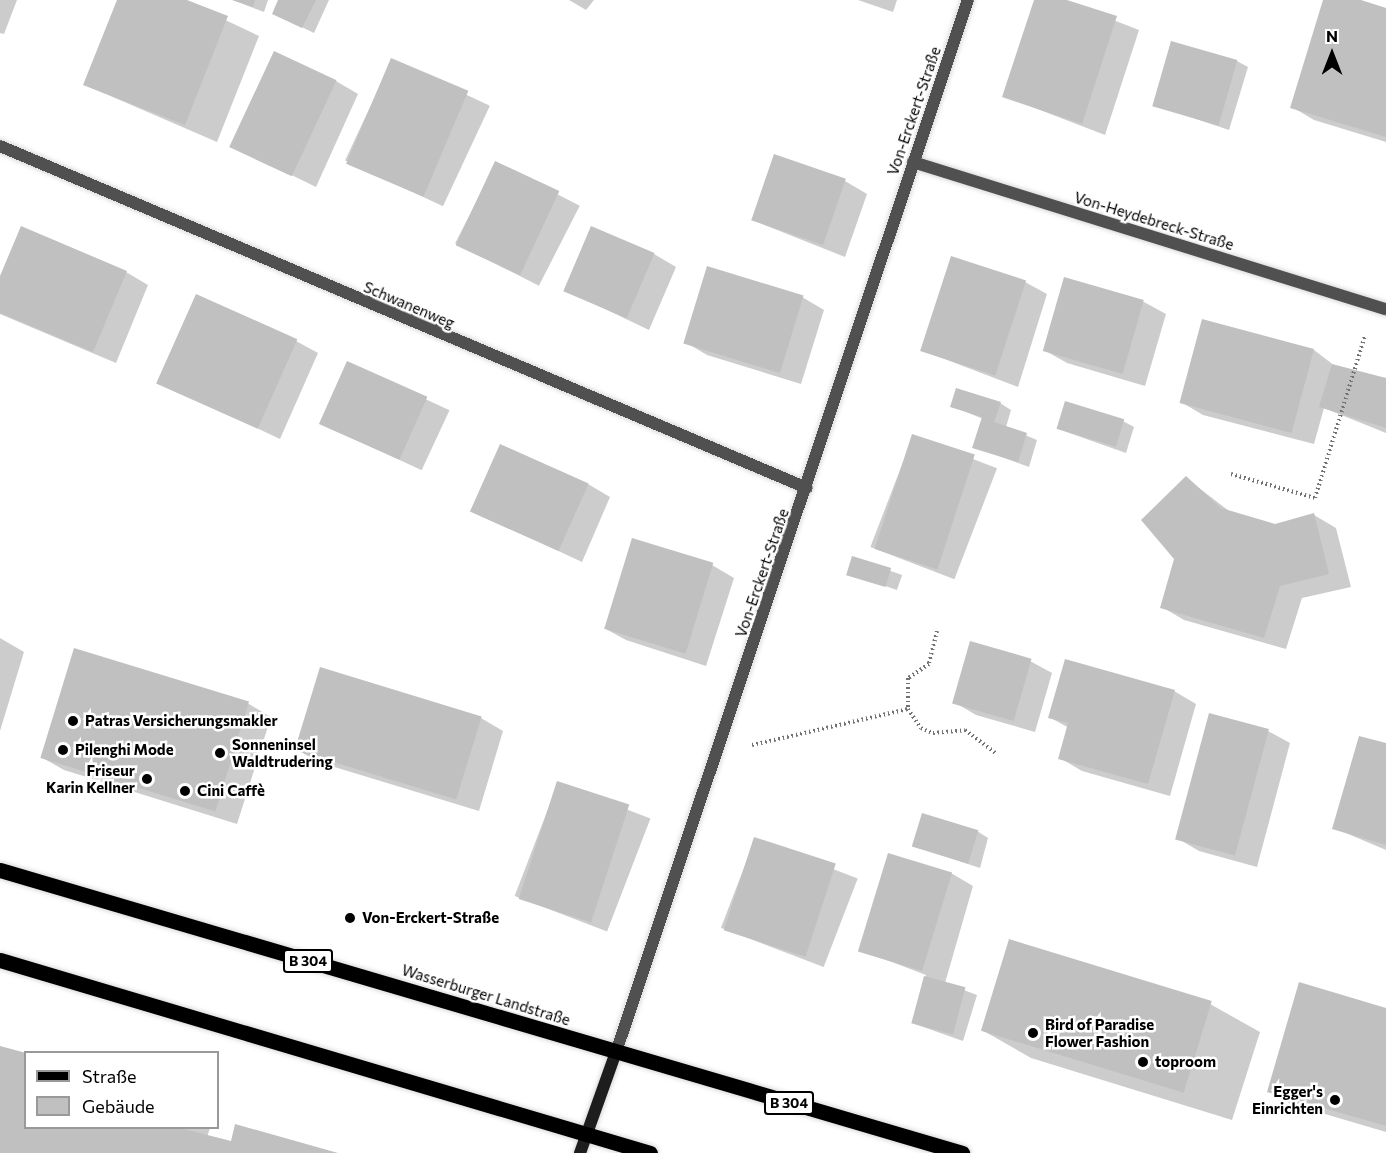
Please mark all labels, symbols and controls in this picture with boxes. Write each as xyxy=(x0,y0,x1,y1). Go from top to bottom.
north arrow xyxy=(1302,24,1362,84)
text: N xyxy=(1326,26,1338,45)
street label: Von-Erckert-Straße xyxy=(884,44,944,178)
street label: Von-Heydebreck-Straße xyxy=(1072,188,1236,254)
street label: Schwanenweg xyxy=(361,278,457,332)
street label: Von-Erckert-Straße xyxy=(732,506,792,640)
place label: Patras Versicherungsmakler xyxy=(85,712,278,730)
marker: Patras Versicherungsmakler xyxy=(66,714,80,728)
place label: Sonneninsel Waldtrudering xyxy=(232,735,333,770)
place label: Pilenghi Mode xyxy=(75,741,174,759)
marker: Pilenghi Mode xyxy=(56,743,70,757)
marker: Sonneninsel Waldtrudering xyxy=(213,746,227,760)
place label: Friseur Karin Kellner xyxy=(46,761,135,796)
marker: Friseur Karin Kellner xyxy=(140,772,154,786)
place label: Cini Caffè xyxy=(197,782,265,800)
marker: Cini Caffè xyxy=(178,784,192,798)
place label: Von-Erckert-Straße xyxy=(362,909,499,927)
marker: Von-Erckert-Straße xyxy=(343,911,357,925)
road number: B 304 xyxy=(282,950,334,972)
street label: Wasserburger Landstraße xyxy=(400,961,572,1029)
place label: Bird of Paradise Flower Fashion xyxy=(1045,1015,1154,1050)
marker: Bird of Paradise Flower Fashion xyxy=(1026,1026,1040,1040)
legend xyxy=(24,1051,219,1129)
place label: toproom xyxy=(1155,1053,1216,1071)
marker: toproom xyxy=(1136,1055,1150,1069)
text: Straße xyxy=(82,1065,137,1087)
place label: Egger's Einrichten xyxy=(1252,1082,1323,1117)
road number: B 304 xyxy=(764,1092,814,1114)
marker: Egger's Einrichten xyxy=(1328,1093,1342,1107)
text: Gebäude xyxy=(82,1095,155,1117)

